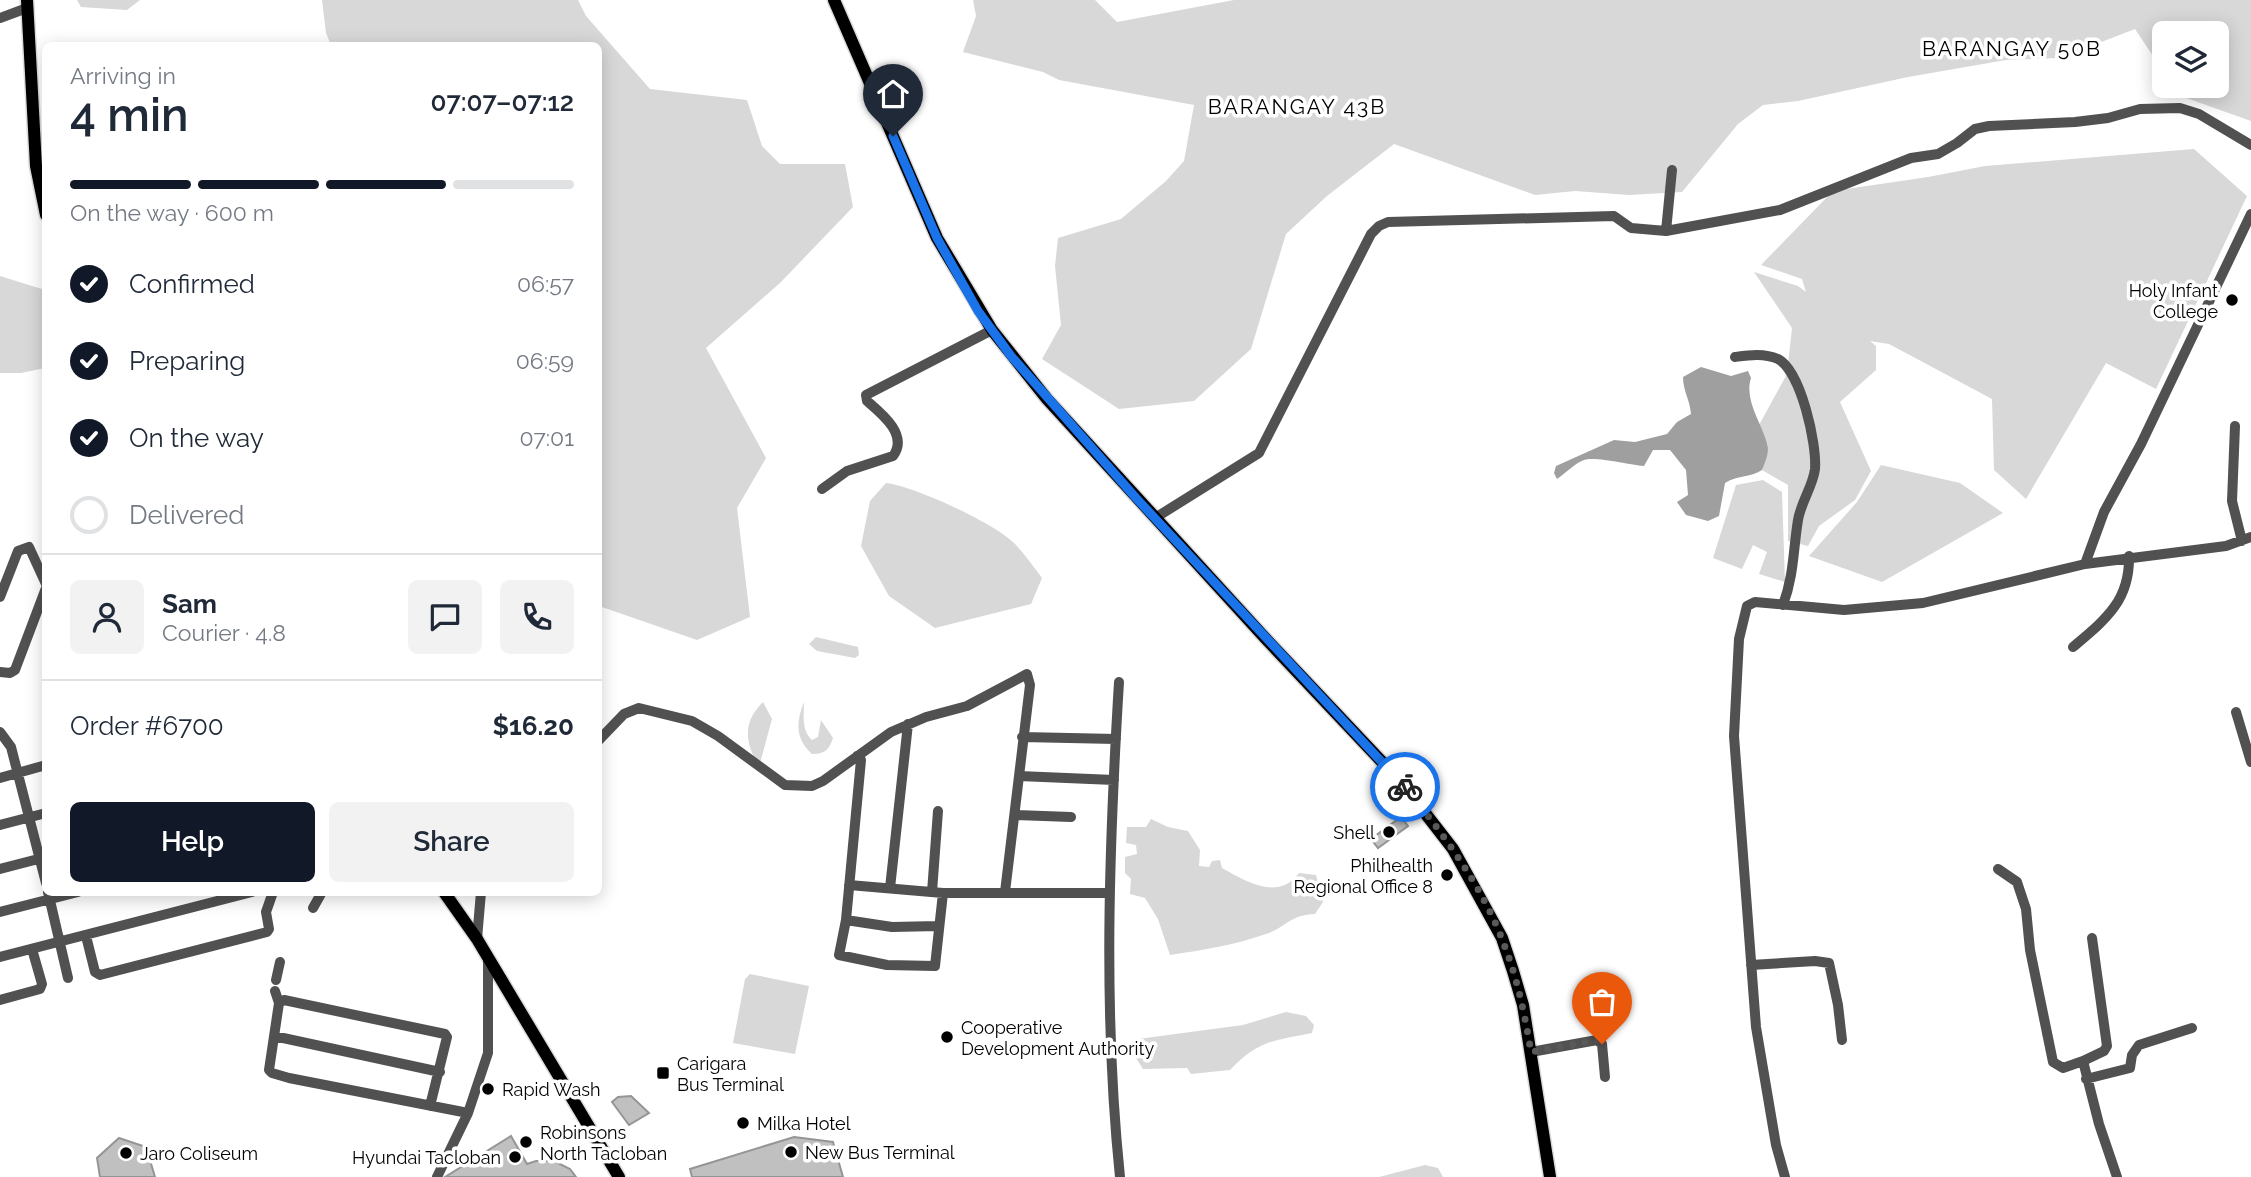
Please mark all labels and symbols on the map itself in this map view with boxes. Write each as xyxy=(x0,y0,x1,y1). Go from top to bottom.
district label: BARANGAY 50B xyxy=(1922,36,2102,61)
pin xyxy=(863,64,923,136)
district label: BARANGAY 43B xyxy=(1208,94,1386,119)
place label: Holy Infant College xyxy=(2129,280,2218,322)
marker: Holy Infant College xyxy=(2224,292,2240,308)
courier xyxy=(1370,752,1440,822)
place label: Shell xyxy=(1333,822,1375,843)
marker: Shell xyxy=(1381,824,1397,840)
place label: Philhealth Regional Office 8 xyxy=(1294,855,1433,897)
marker: Philhealth Regional Office 8 xyxy=(1439,867,1455,883)
pin xyxy=(1572,972,1632,1044)
place label: Cooperative Development Authority xyxy=(961,1017,1154,1059)
marker: Cooperative Development Authority xyxy=(939,1029,955,1045)
place label: Carigara Bus Terminal xyxy=(677,1053,784,1095)
marker: Carigara Bus Terminal xyxy=(655,1065,671,1081)
place label: Rapid Wash xyxy=(502,1079,601,1100)
marker: Rapid Wash xyxy=(480,1081,496,1097)
place label: Milka Hotel xyxy=(757,1113,851,1134)
marker: Milka Hotel xyxy=(735,1115,751,1131)
place label: Robinsons North Tacloban xyxy=(540,1122,667,1164)
marker: Robinsons North Tacloban xyxy=(518,1134,534,1150)
place label: New Bus Terminal xyxy=(805,1142,955,1163)
place label: Jaro Coliseum xyxy=(140,1143,258,1164)
marker: New Bus Terminal xyxy=(783,1144,799,1160)
marker: Jaro Coliseum xyxy=(118,1145,134,1161)
place label: Hyundai Tacloban xyxy=(352,1147,501,1168)
marker: Hyundai Tacloban xyxy=(507,1149,523,1165)

